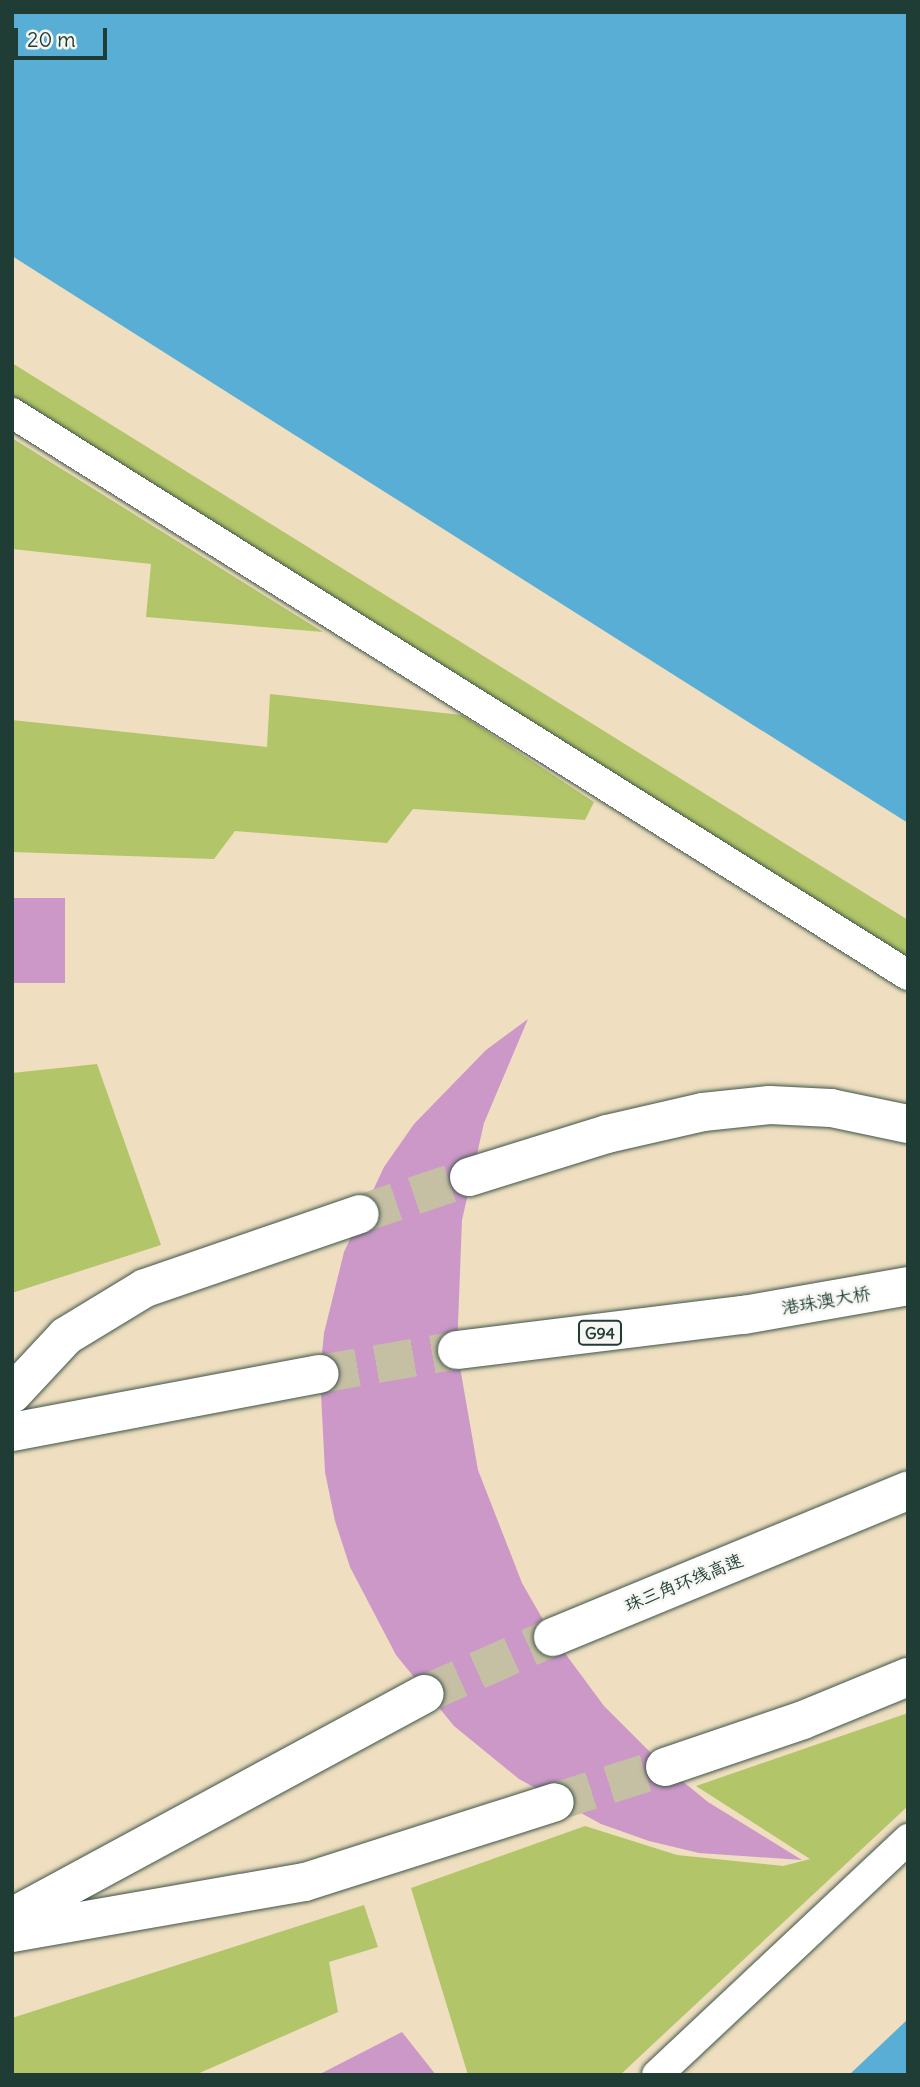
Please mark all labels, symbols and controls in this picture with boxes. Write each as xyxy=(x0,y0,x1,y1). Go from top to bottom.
scale bar xyxy=(18,14,110,58)
text: 20 m xyxy=(27,26,76,53)
street label: 港珠澳大桥 xyxy=(780,1283,872,1319)
road number: G94 xyxy=(577,1320,623,1345)
street label: 珠三角环线高速 xyxy=(622,1549,746,1617)

